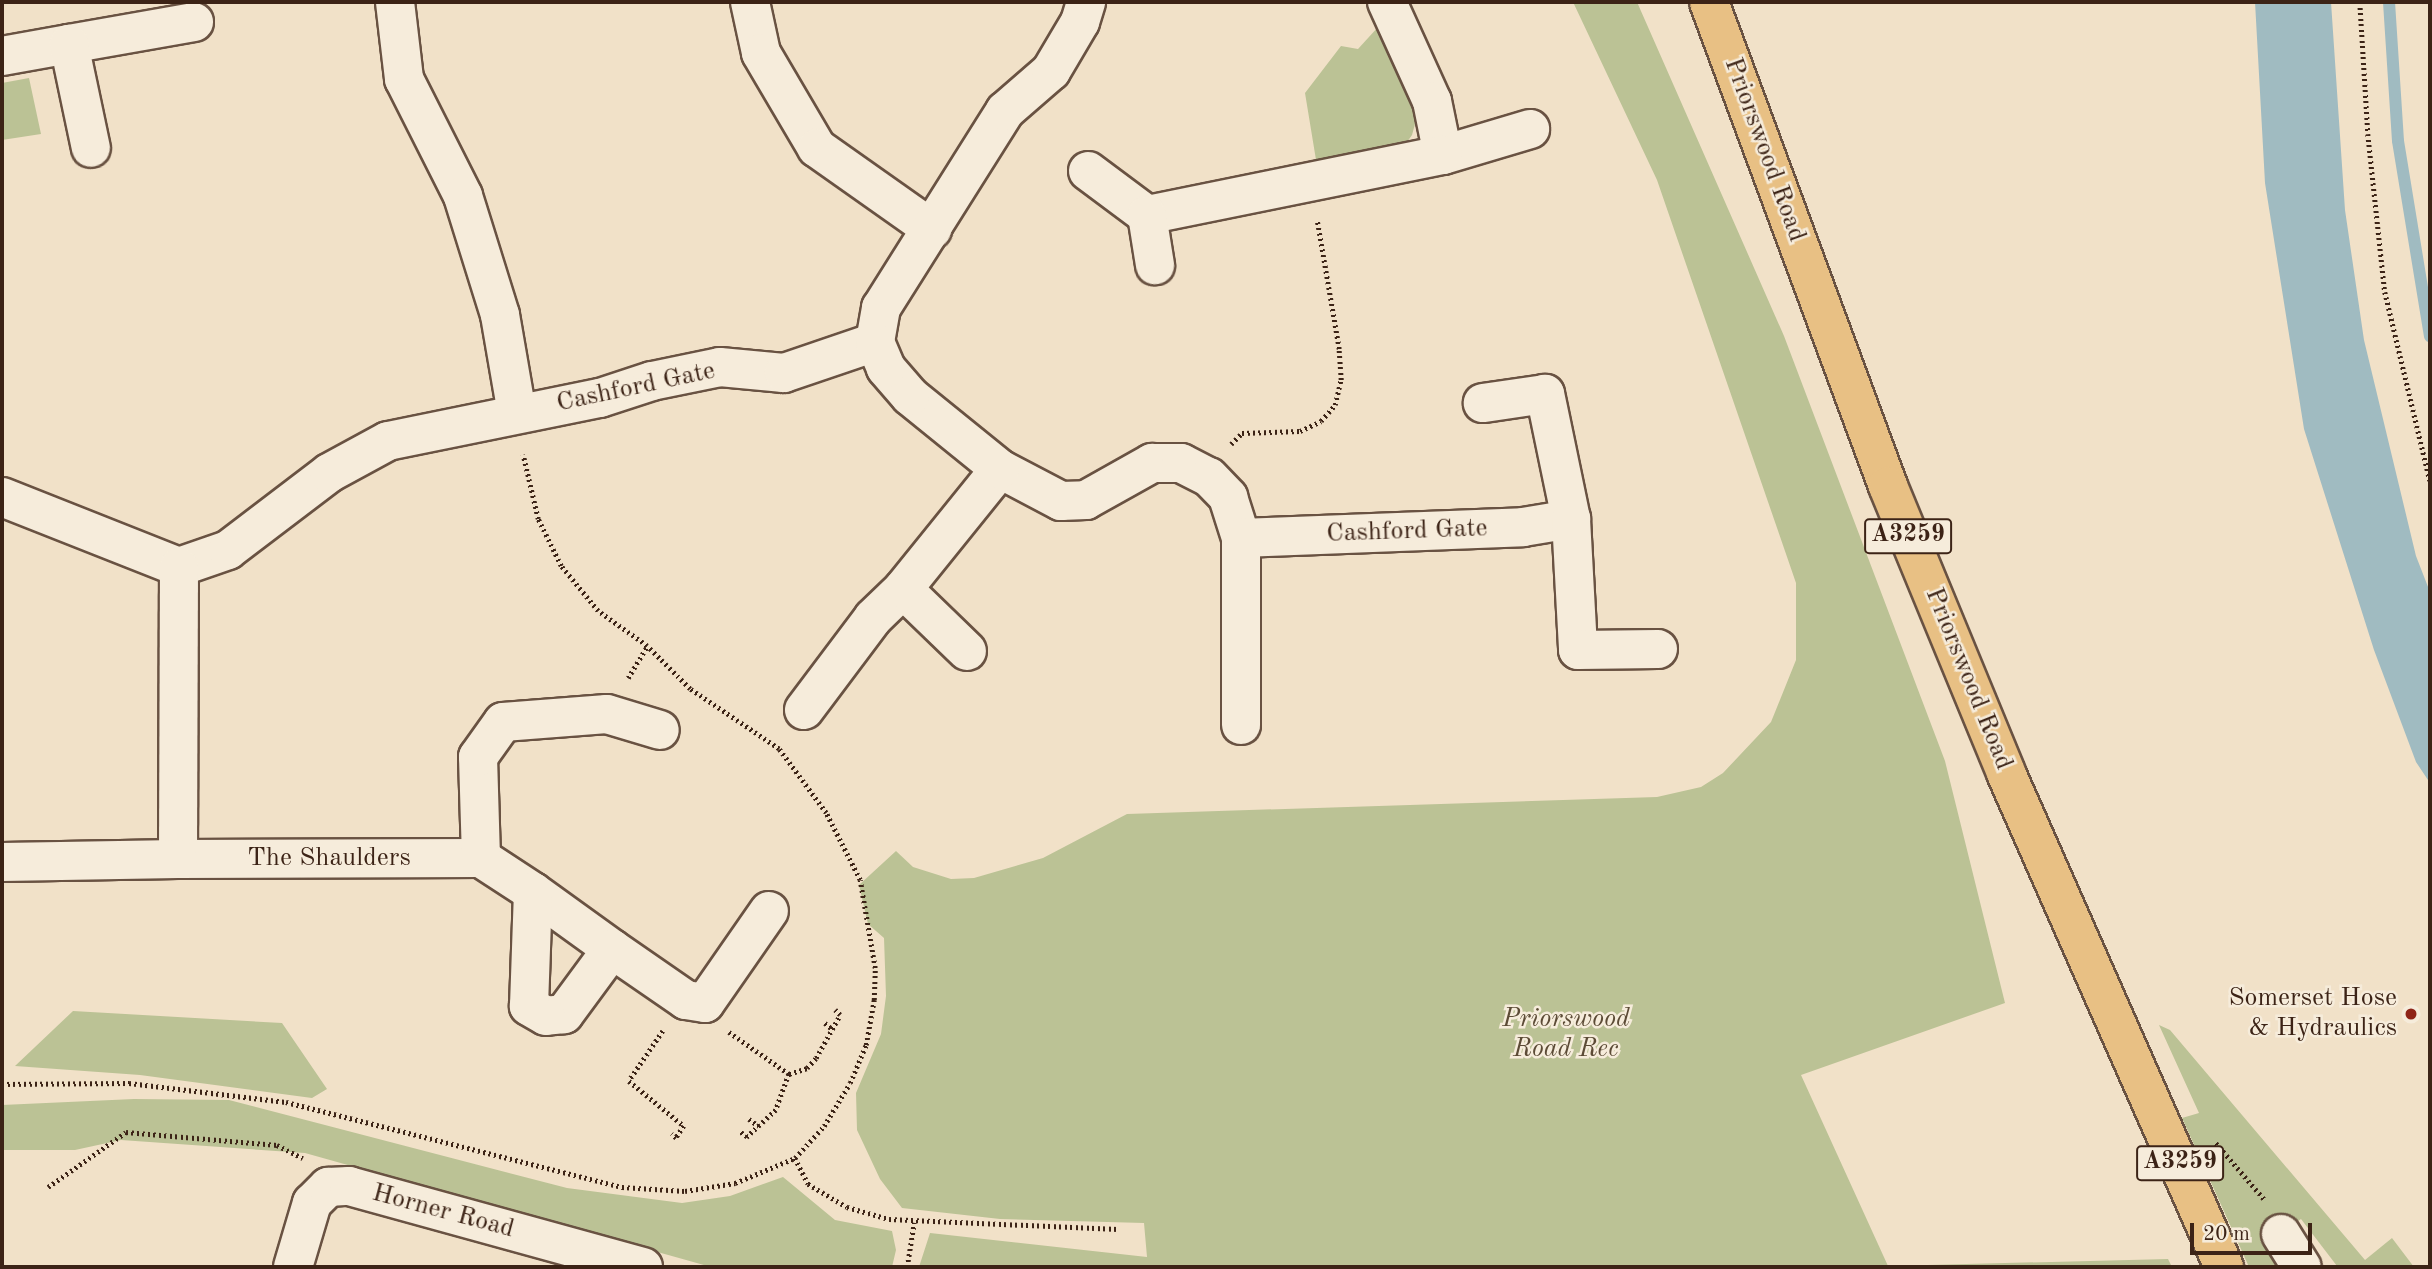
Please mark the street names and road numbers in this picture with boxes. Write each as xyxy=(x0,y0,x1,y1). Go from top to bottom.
street label: Priorswood Road xyxy=(1716,54,1812,246)
street label: Cashford Gate xyxy=(554,356,718,420)
street label: Cashford Gate xyxy=(1326,514,1488,550)
road number: A3259 xyxy=(1862,516,1954,556)
street label: Priorswood Road xyxy=(1917,583,2019,775)
street label: The Shaulders xyxy=(247,843,411,875)
road number: A3259 xyxy=(2134,1142,2226,1184)
street label: Horner Road xyxy=(368,1178,518,1246)

